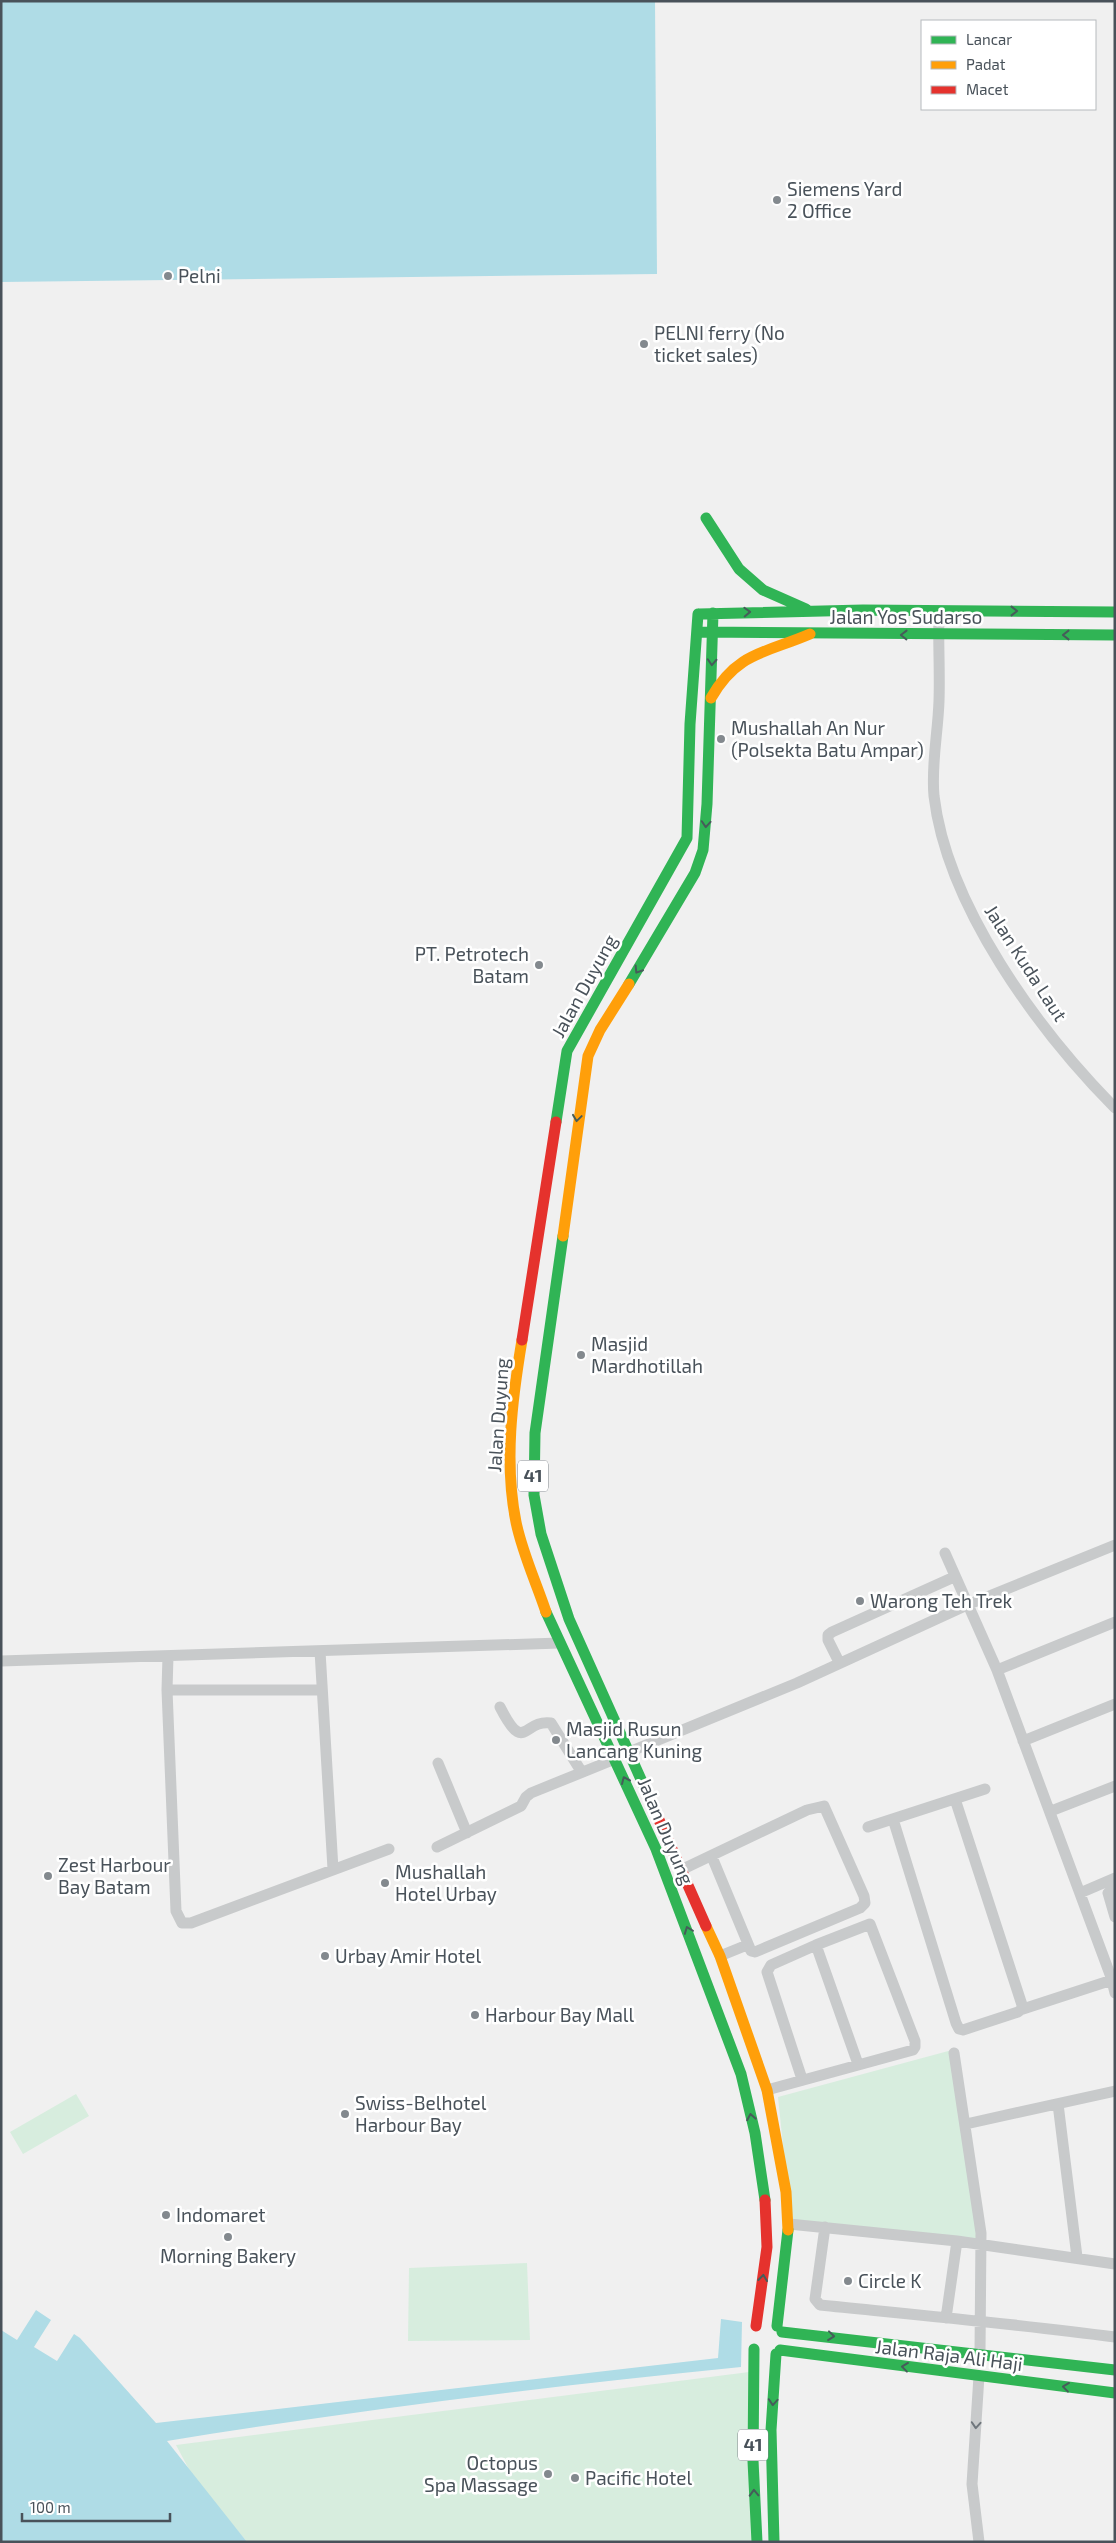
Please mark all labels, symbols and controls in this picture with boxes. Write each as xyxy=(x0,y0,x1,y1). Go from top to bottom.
legend xyxy=(921,20,1096,110)
text: Lancar xyxy=(966,30,1012,48)
text: Padat xyxy=(966,55,1006,73)
text: Macet xyxy=(966,80,1009,98)
place label: Siemens Yard 2 Office xyxy=(787,177,902,222)
marker: Siemens Yard 2 Office xyxy=(771,194,783,206)
place label: Pelni xyxy=(178,264,221,287)
marker: Pelni xyxy=(162,270,174,282)
place label: PELNI ferry (No ticket sales) xyxy=(654,321,785,366)
marker: PELNI ferry (No ticket sales) xyxy=(638,338,650,350)
street label: Jalan Yos Sudarso xyxy=(830,605,982,628)
one-way arrow xyxy=(1011,606,1019,616)
one-way arrow xyxy=(743,607,751,618)
one-way arrow xyxy=(899,630,907,640)
one-way arrow xyxy=(1062,630,1070,640)
one-way arrow xyxy=(706,658,717,666)
place label: Mushallah An Nur (Polsekta Batu Ampar) xyxy=(731,716,924,761)
marker: Mushallah An Nur (Polsekta Batu Ampar) xyxy=(715,733,727,745)
one-way arrow xyxy=(701,821,712,829)
street label: Jalan Kuda Laut xyxy=(980,900,1073,1025)
street label: Jalan Duyung xyxy=(546,930,621,1041)
place label: PT. Petrotech Batam xyxy=(415,942,529,987)
marker: PT. Petrotech Batam xyxy=(533,959,545,971)
one-way arrow xyxy=(635,964,644,973)
one-way arrow xyxy=(573,1113,583,1122)
place label: Masjid Mardhotillah xyxy=(591,1332,703,1377)
marker: Masjid Mardhotillah xyxy=(575,1349,587,1361)
street label: Jalan Duyung xyxy=(482,1357,513,1473)
road number: 41 xyxy=(518,1460,548,1492)
place label: Warong Teh Trek xyxy=(870,1589,1013,1612)
marker: Warong Teh Trek xyxy=(854,1595,866,1607)
place label: Masjid Rusun Lancang Kuning xyxy=(566,1717,703,1762)
marker: Masjid Rusun Lancang Kuning xyxy=(550,1734,562,1746)
street label: Jalan Duyung xyxy=(634,1774,700,1888)
one-way arrow xyxy=(621,1777,631,1786)
place label: Zest Harbour Bay Batam xyxy=(58,1853,171,1898)
place label: Mushallah Hotel Urbay xyxy=(395,1860,497,1905)
marker: Zest Harbour Bay Batam xyxy=(42,1870,54,1882)
marker: Mushallah Hotel Urbay xyxy=(379,1877,391,1889)
one-way arrow xyxy=(684,1926,694,1935)
place label: Urbay Amir Hotel xyxy=(335,1944,481,1967)
marker: Urbay Amir Hotel xyxy=(319,1950,331,1962)
place label: Harbour Bay Mall xyxy=(485,2003,634,2026)
marker: Harbour Bay Mall xyxy=(469,2009,481,2021)
place label: Swiss-Belhotel Harbour Bay xyxy=(355,2091,487,2136)
marker: Swiss-Belhotel Harbour Bay xyxy=(339,2108,351,2120)
one-way arrow xyxy=(747,2113,757,2121)
place label: Indomaret xyxy=(176,2203,266,2226)
marker: Indomaret xyxy=(160,2209,172,2221)
marker: Morning Bakery xyxy=(222,2231,234,2243)
place label: Morning Bakery xyxy=(160,2244,296,2267)
place label: Circle K xyxy=(858,2269,922,2292)
one-way arrow xyxy=(757,2274,767,2282)
marker: Circle K xyxy=(842,2275,854,2287)
one-way arrow xyxy=(827,2331,835,2342)
street label: Jalan Raja Ali Haji xyxy=(874,2334,1024,2375)
one-way arrow xyxy=(901,2362,909,2373)
one-way arrow xyxy=(1062,2382,1070,2393)
one-way arrow xyxy=(768,2398,779,2406)
one-way arrow xyxy=(970,2421,981,2429)
road number: 41 xyxy=(738,2430,768,2460)
place label: Octopus Spa Massage xyxy=(424,2451,538,2496)
place label: Pacific Hotel xyxy=(585,2466,693,2489)
marker: Octopus Spa Massage xyxy=(542,2468,554,2480)
marker: Pacific Hotel xyxy=(569,2472,581,2484)
one-way arrow xyxy=(749,2489,760,2497)
scale bar xyxy=(22,2490,170,2522)
text: 100 m xyxy=(30,2498,71,2516)

